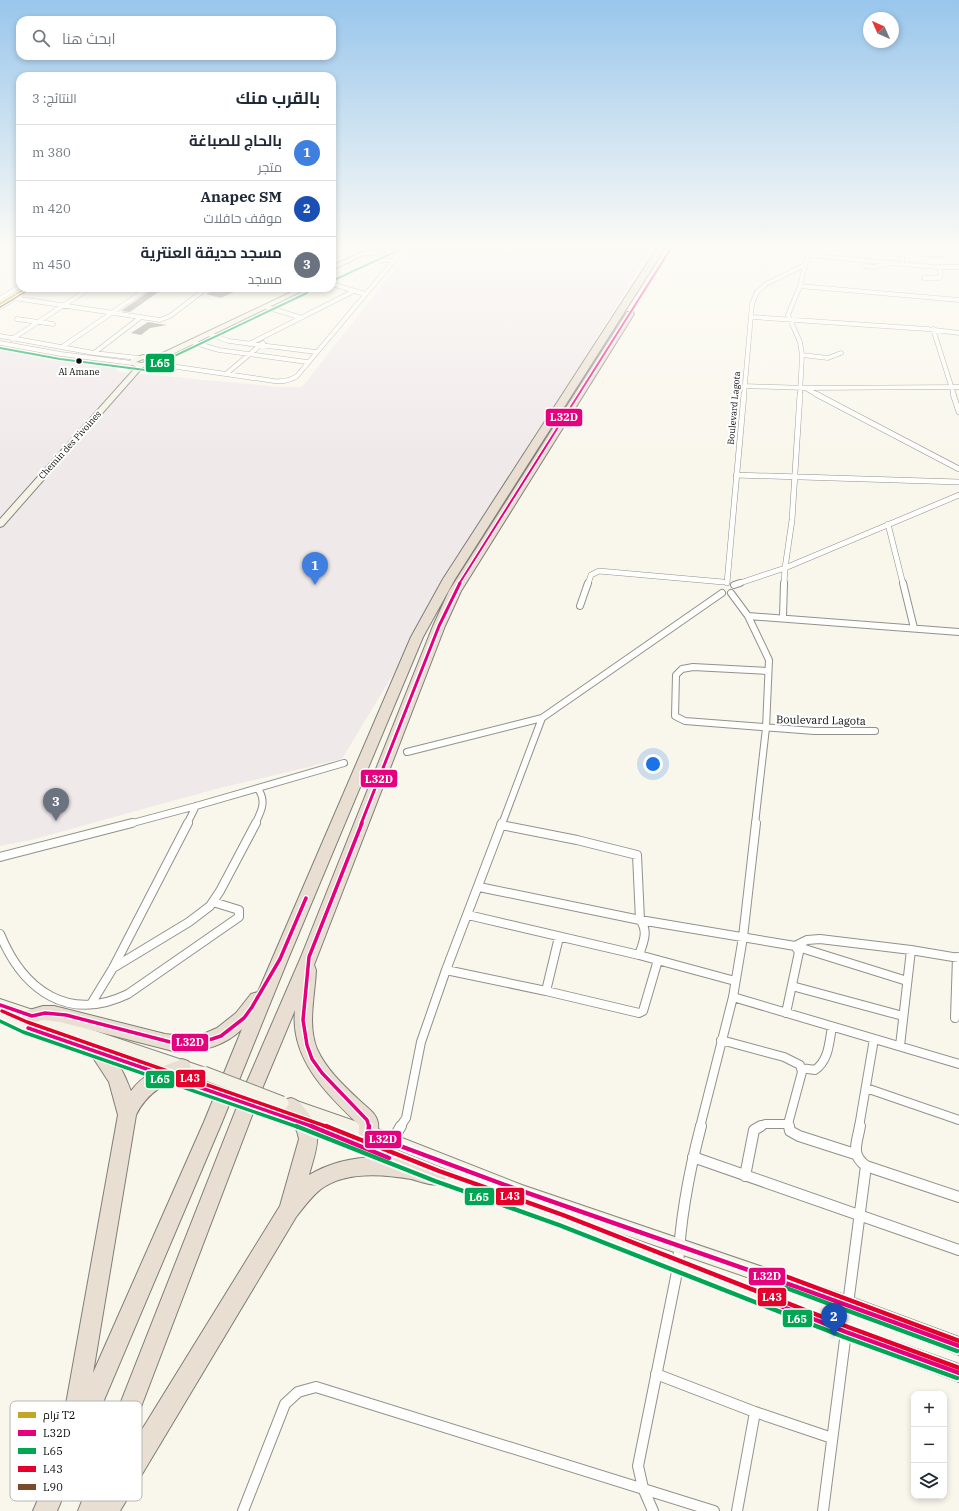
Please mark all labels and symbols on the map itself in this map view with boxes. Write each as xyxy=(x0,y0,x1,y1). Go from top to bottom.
north arrow xyxy=(863,12,899,48)
line badge: L65 xyxy=(145,353,175,373)
marker: Al Amane xyxy=(74,356,84,366)
text: L65 xyxy=(150,356,170,370)
place label: Al Amane xyxy=(58,366,100,377)
street label: Boulevard Lagota xyxy=(725,371,742,445)
street label: Chemin des Pivoines xyxy=(36,408,103,481)
line badge: L32D xyxy=(545,408,583,427)
text: L32D xyxy=(550,410,578,424)
pin: 1 xyxy=(302,552,328,585)
street label: Boulevard Lagota xyxy=(776,712,866,728)
your location xyxy=(643,754,663,774)
line badge: L32D xyxy=(360,769,398,788)
text: L32D xyxy=(365,772,393,786)
pin: 3 xyxy=(43,788,69,821)
line badge: L32D xyxy=(171,1033,209,1052)
text: L32D xyxy=(176,1035,204,1049)
line badge: L43 xyxy=(175,1069,206,1088)
line badge: L65 xyxy=(145,1070,175,1089)
text: L43 xyxy=(180,1071,200,1085)
text: L65 xyxy=(150,1072,170,1086)
line badge: L32D xyxy=(364,1130,402,1149)
text: L32D xyxy=(369,1132,397,1146)
line badge: L65 xyxy=(464,1187,495,1206)
line badge: L43 xyxy=(495,1187,525,1206)
text: L43 xyxy=(500,1189,520,1203)
text: L65 xyxy=(469,1190,489,1204)
line badge: L32D xyxy=(748,1267,786,1286)
text: L32D xyxy=(753,1269,781,1283)
line badge: L43 xyxy=(757,1287,787,1307)
text: L43 xyxy=(762,1290,782,1304)
pin: 2 xyxy=(821,1303,847,1336)
line badge: L65 xyxy=(782,1309,813,1328)
text: L65 xyxy=(787,1312,807,1326)
legend xyxy=(10,1401,142,1501)
text: ترام T2 xyxy=(43,1408,75,1423)
text: L32D xyxy=(43,1426,71,1440)
text: L65 xyxy=(43,1444,63,1458)
text: L43 xyxy=(43,1462,63,1476)
text: L90 xyxy=(43,1480,63,1494)

